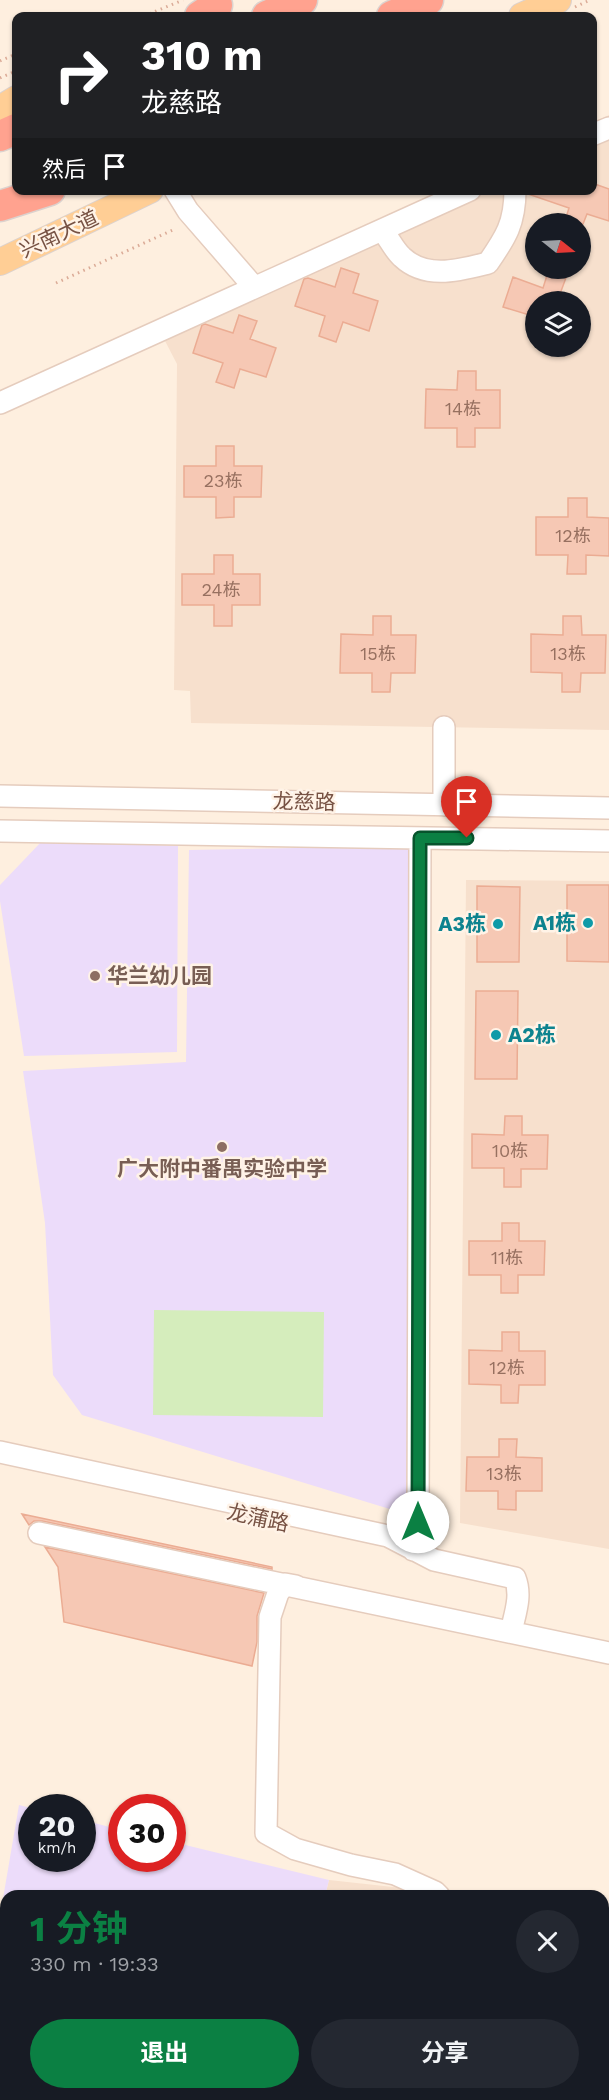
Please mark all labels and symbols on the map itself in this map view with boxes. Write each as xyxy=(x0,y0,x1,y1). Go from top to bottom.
street label: 兴南大道 xyxy=(15,204,102,263)
north arrow xyxy=(525,213,591,279)
house number: 14栋 xyxy=(445,398,481,419)
house number: 23栋 xyxy=(204,470,243,491)
house number: 12栋 xyxy=(555,525,591,546)
house number: 24栋 xyxy=(202,579,240,600)
house number: 15栋 xyxy=(360,643,396,664)
house number: 13栋 xyxy=(550,643,586,664)
pin xyxy=(441,776,492,838)
street label: 龙慈路 xyxy=(272,788,336,815)
place label: A1栋 xyxy=(533,910,576,935)
place label: A3栋 xyxy=(438,911,486,936)
marker: A1栋 xyxy=(581,916,595,930)
marker: A3栋 xyxy=(491,917,505,931)
place label: 华兰幼儿园 xyxy=(107,963,212,988)
marker: 华兰幼儿园 xyxy=(88,969,102,983)
place label: A2栋 xyxy=(508,1022,556,1047)
marker: A2栋 xyxy=(489,1028,503,1042)
marker: 广大附中番禺实验中学 xyxy=(215,1140,229,1154)
house number: 10栋 xyxy=(492,1140,528,1161)
place label: 广大附中番禺实验中学 xyxy=(117,1156,327,1181)
house number: 11栋 xyxy=(491,1247,523,1268)
house number: 12栋 xyxy=(489,1357,525,1378)
house number: 13栋 xyxy=(486,1463,522,1484)
position arrow xyxy=(386,1490,450,1554)
street label: 龙蒲路 xyxy=(225,1499,292,1536)
speed limit sign: 30 xyxy=(108,1794,186,1872)

